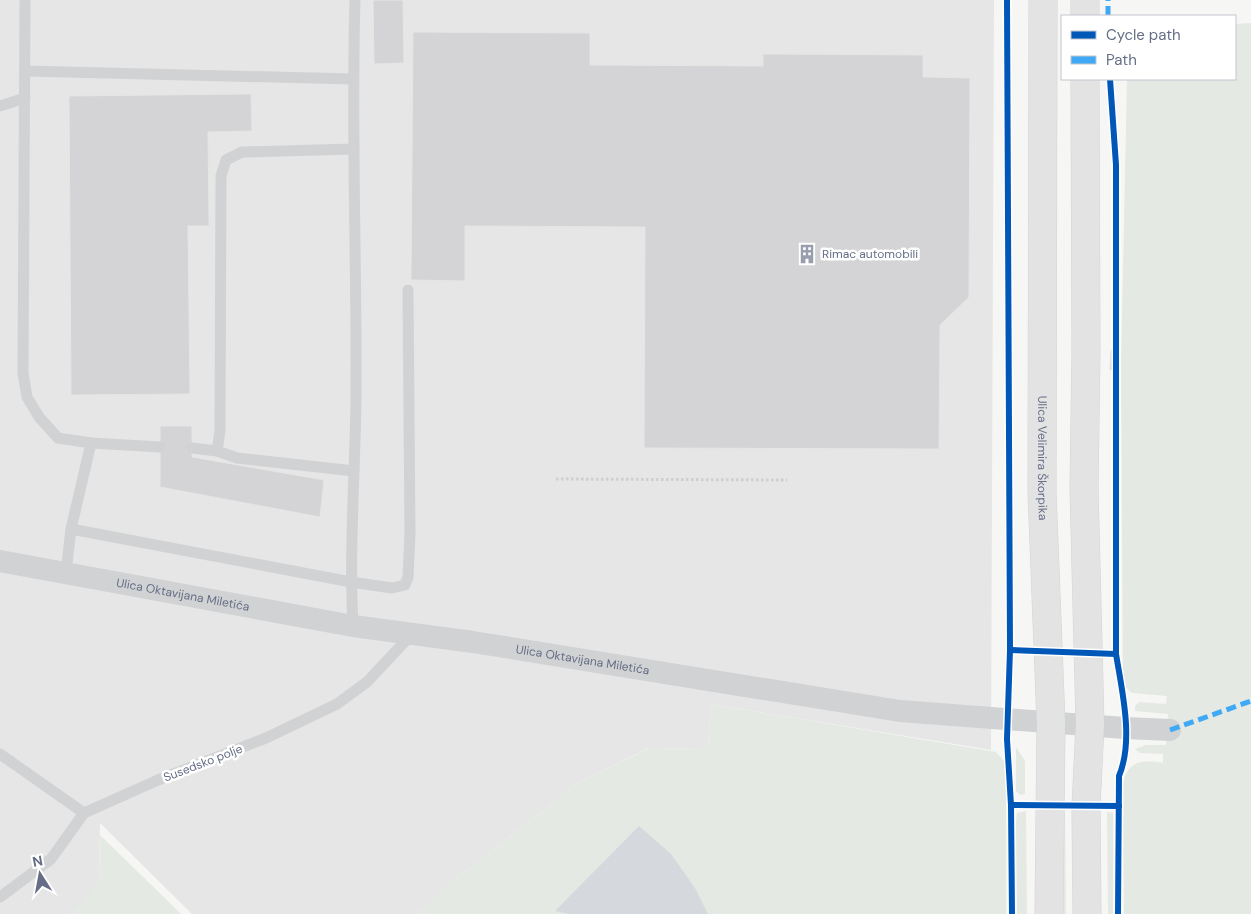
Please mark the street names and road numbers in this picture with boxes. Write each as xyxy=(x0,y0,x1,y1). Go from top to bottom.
street label: Ulica Velimira Škorpika xyxy=(1034,396,1051,521)
street label: Ulica Oktavijana Miletića xyxy=(115,575,251,615)
street label: Ulica Oktavijana Miletića xyxy=(515,641,651,678)
street label: Susedsko polje xyxy=(161,741,245,785)

